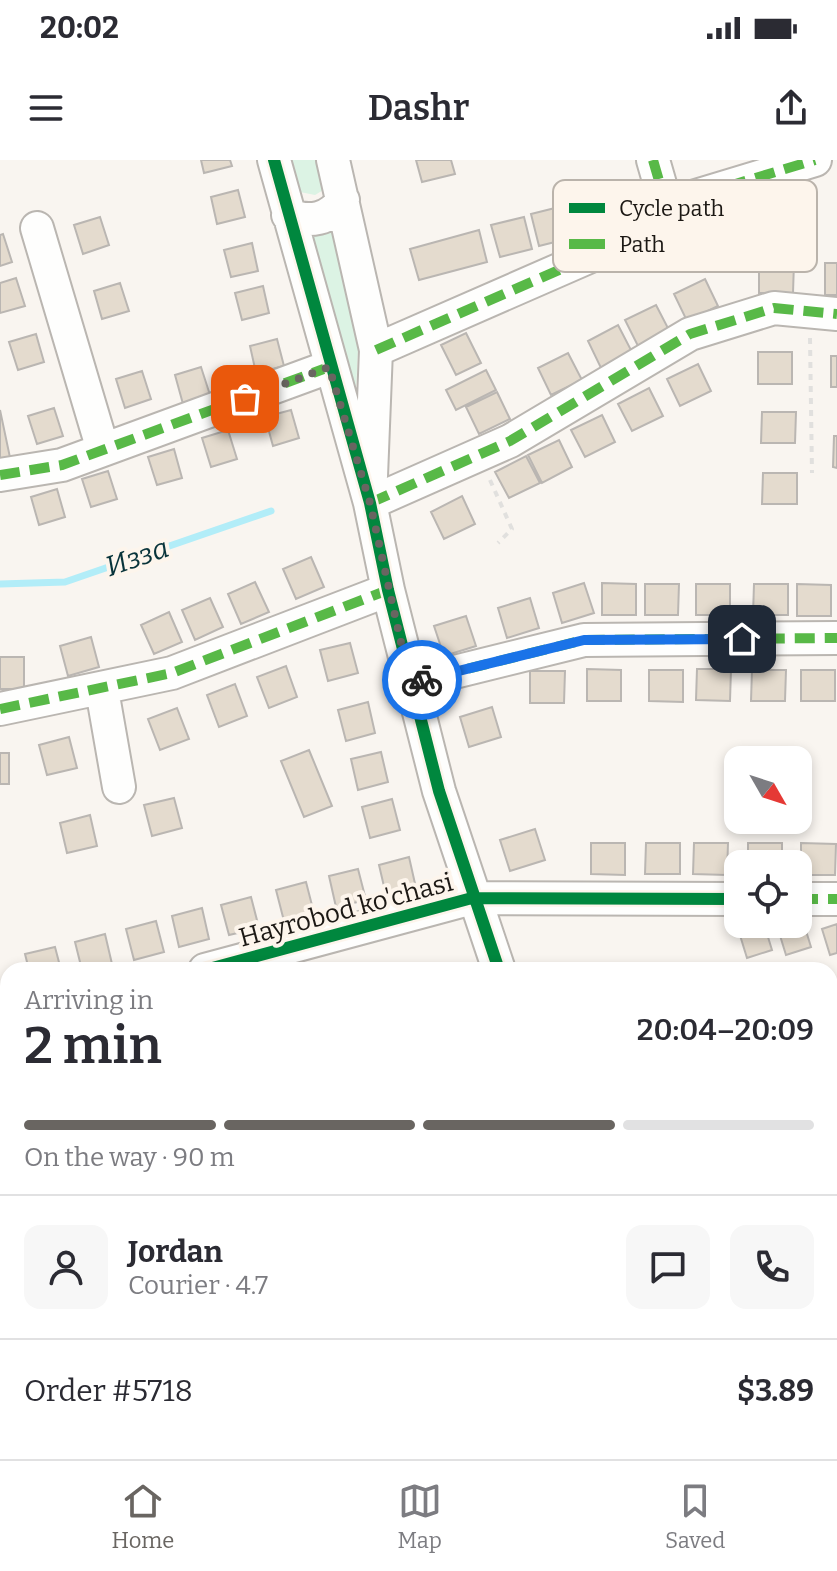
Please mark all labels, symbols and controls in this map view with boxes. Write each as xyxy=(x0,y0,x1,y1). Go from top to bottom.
text: 20:02 xyxy=(40,10,119,46)
icon: menu xyxy=(24,86,68,130)
text: Dashr xyxy=(368,86,469,130)
icon: share xyxy=(769,86,813,130)
legend xyxy=(553,180,817,272)
text: Cycle path xyxy=(619,195,724,222)
text: Path xyxy=(619,231,665,258)
pin xyxy=(211,365,279,433)
icon: bag xyxy=(223,377,267,421)
water label: Изза xyxy=(101,531,173,583)
pin xyxy=(708,605,776,673)
icon: home xyxy=(720,617,764,661)
courier xyxy=(382,640,462,720)
icon: bike xyxy=(400,658,444,702)
north arrow xyxy=(724,746,812,834)
map controls xyxy=(724,746,812,938)
button: locate xyxy=(724,850,812,938)
street label: Hayrobod ko'chasi xyxy=(236,866,457,953)
text: Arriving in xyxy=(24,985,153,1016)
text: 20:04–20:09 xyxy=(637,1012,814,1048)
text: 2 min xyxy=(24,1014,162,1077)
text: On the way · 90 m xyxy=(24,1142,235,1173)
button: person xyxy=(24,1225,108,1309)
button: chat xyxy=(626,1225,710,1309)
button: phone xyxy=(730,1225,814,1309)
text: Jordan xyxy=(128,1234,223,1270)
text: Courier · 4.7 xyxy=(128,1270,268,1301)
text: Order #5718 xyxy=(24,1373,193,1409)
text: $3.89 xyxy=(737,1373,814,1409)
tab: Home xyxy=(112,1479,174,1554)
tab: Map xyxy=(397,1479,442,1554)
tab: Saved xyxy=(665,1479,725,1554)

